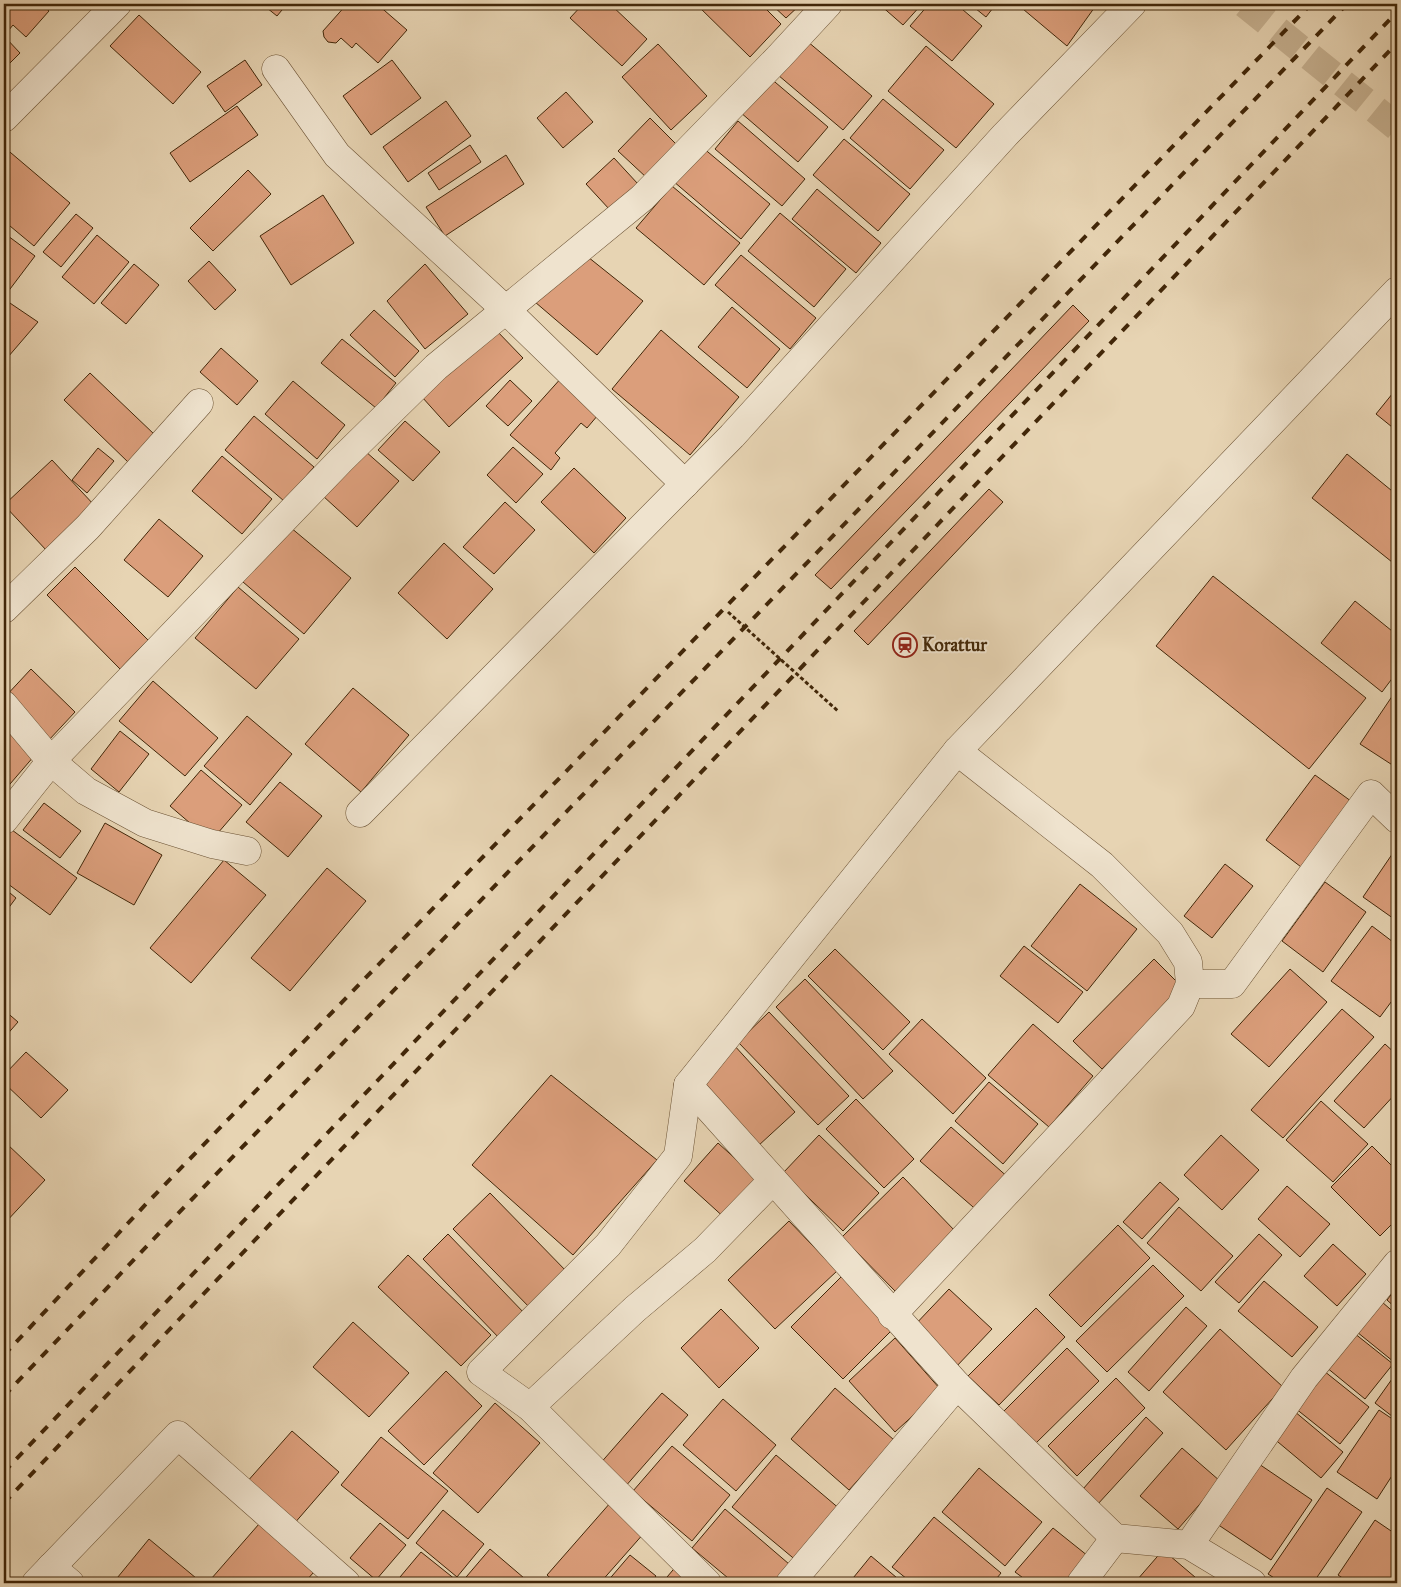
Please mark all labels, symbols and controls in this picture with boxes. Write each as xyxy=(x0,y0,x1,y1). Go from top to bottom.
station icon: Korattur xyxy=(892,632,918,658)
place label: Korattur xyxy=(922,634,988,656)

